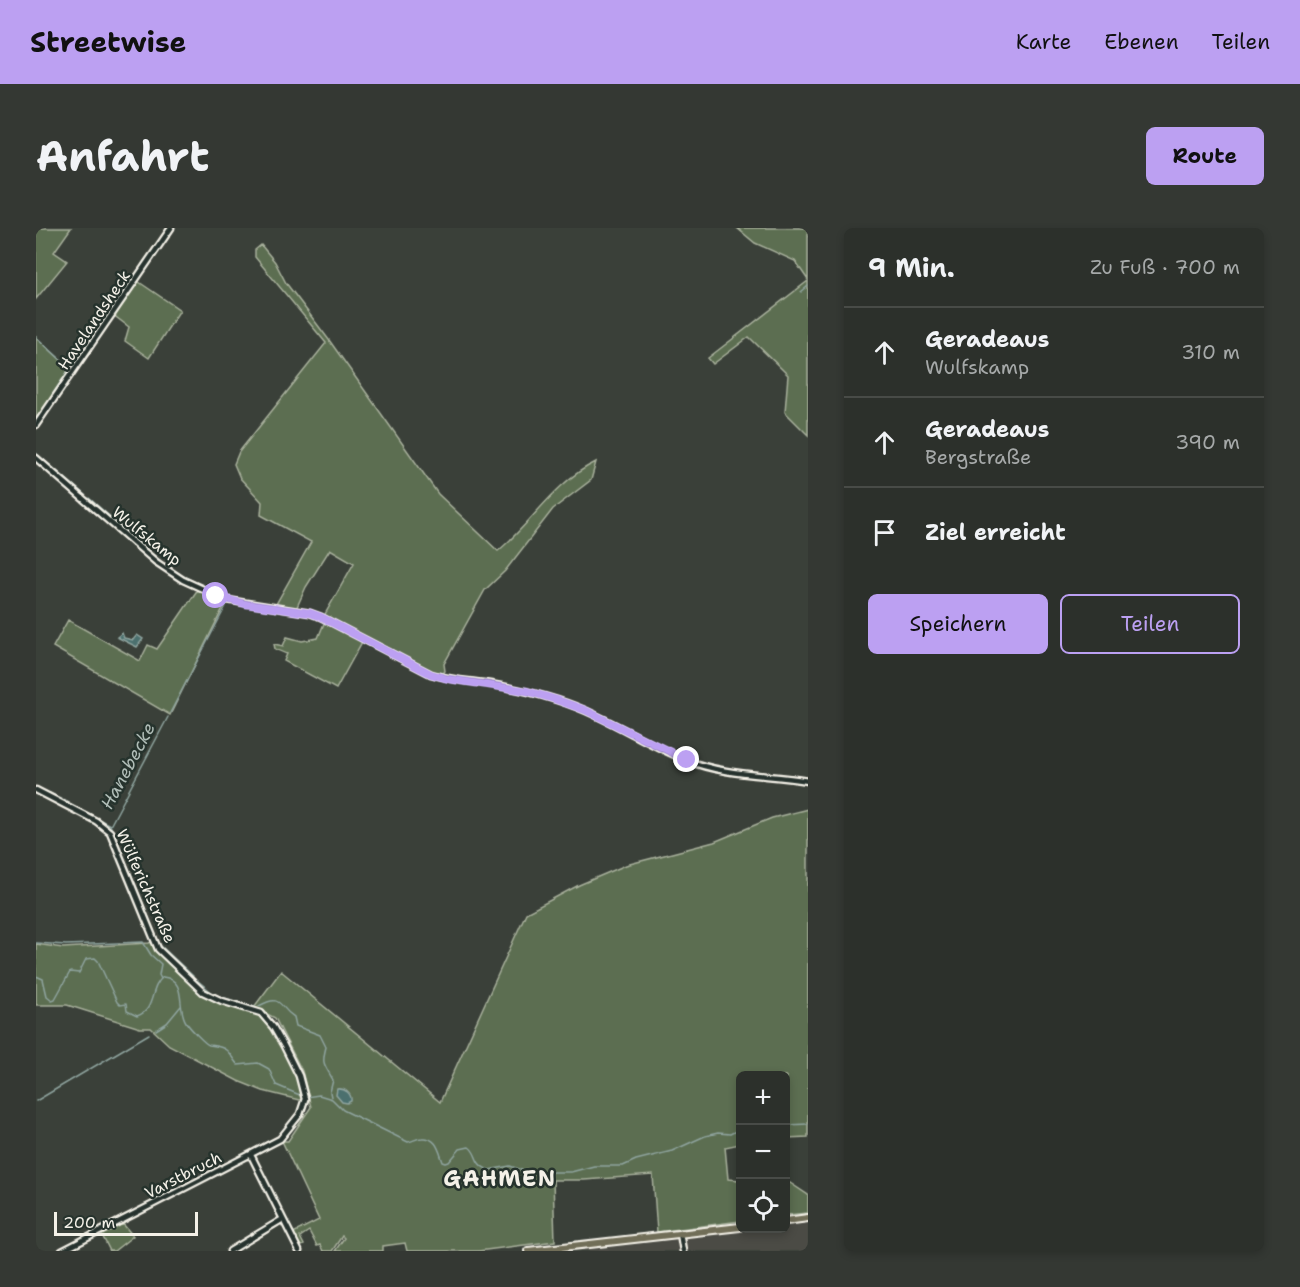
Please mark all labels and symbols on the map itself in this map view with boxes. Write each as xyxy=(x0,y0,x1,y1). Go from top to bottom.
street label: Havelandsheck xyxy=(53,266,135,374)
street label: Wulfskamp xyxy=(108,502,186,570)
route start xyxy=(202,582,228,608)
water label: Hanebecke xyxy=(95,718,161,814)
route end xyxy=(673,746,699,772)
street label: Wülferichstraße xyxy=(111,826,181,946)
street label: Varstbruch xyxy=(141,1147,225,1203)
district label: GAHMEN xyxy=(443,1164,557,1193)
scale bar xyxy=(54,1209,198,1236)

